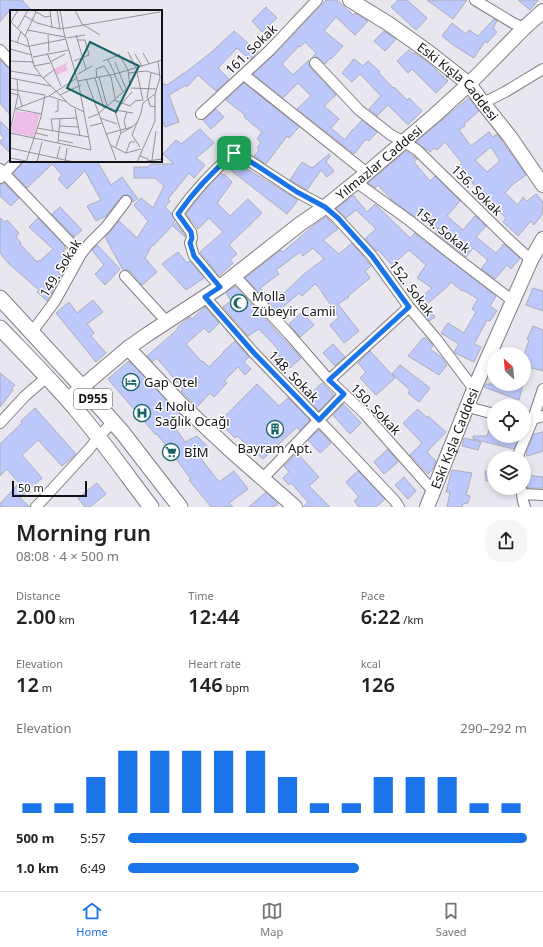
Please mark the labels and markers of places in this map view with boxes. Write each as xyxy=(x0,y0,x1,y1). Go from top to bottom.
pin xyxy=(217,136,251,170)
place label: Molla Zübeyir Camii xyxy=(252,287,336,320)
mosque icon: Molla Zübeyir Camii xyxy=(229,293,249,313)
hotel icon: Gap Otel xyxy=(121,372,141,392)
place label: Gap Otel xyxy=(144,373,198,391)
place label: 4 Nolu Sağlık Ocağı xyxy=(155,397,230,430)
hospital icon: 4 Nolu Sağlık Ocağı xyxy=(132,403,152,423)
building icon: Bayram Apt. xyxy=(265,419,285,439)
place label: Bayram Apt. xyxy=(238,439,312,457)
supermarket icon: BİM xyxy=(161,442,181,462)
place label: BİM xyxy=(184,443,209,461)

